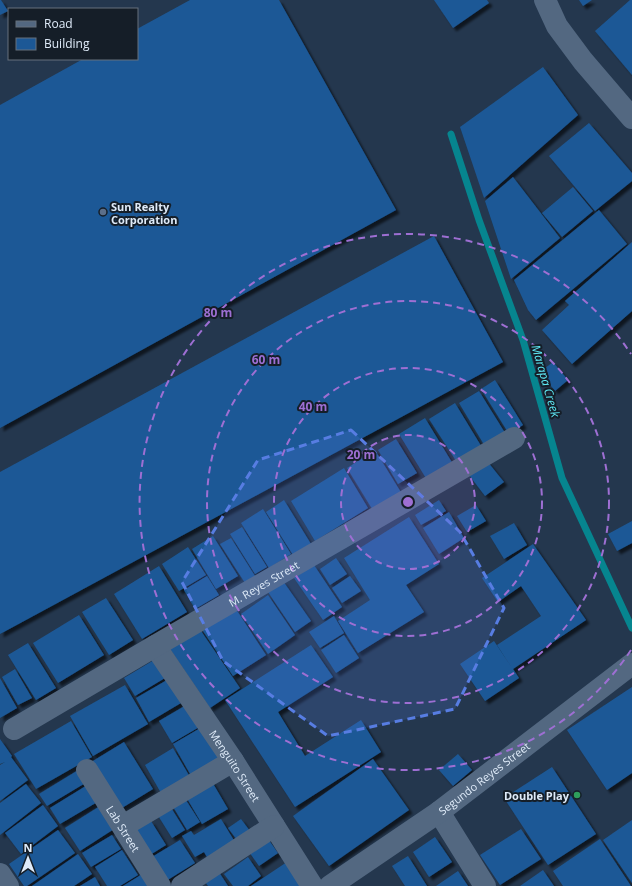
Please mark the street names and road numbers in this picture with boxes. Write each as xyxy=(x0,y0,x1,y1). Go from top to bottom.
street label: M. Reyes Street xyxy=(225,557,302,609)
street label: Menguito Street xyxy=(206,727,264,804)
street label: Segundo Reyes Street xyxy=(435,738,533,818)
street label: Lab Street xyxy=(103,802,144,855)

